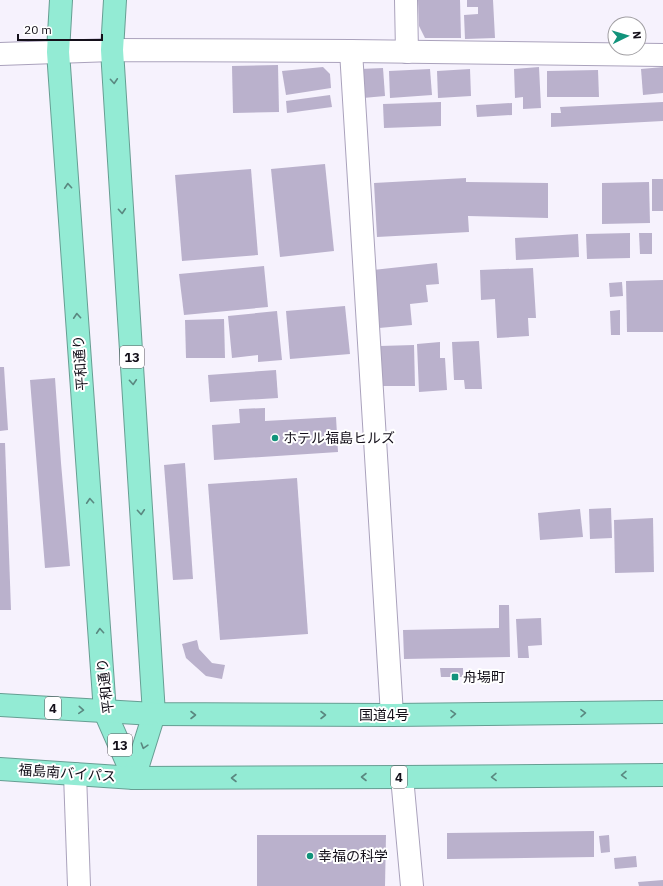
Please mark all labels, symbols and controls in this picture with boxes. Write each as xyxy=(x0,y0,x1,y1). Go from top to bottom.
scale bar xyxy=(18,16,102,42)
north arrow xyxy=(607,16,647,56)
text: 20 m xyxy=(24,22,52,37)
text: N xyxy=(630,31,644,40)
one-way arrow xyxy=(110,78,119,84)
one-way arrow xyxy=(63,183,72,189)
one-way arrow xyxy=(118,208,127,214)
one-way arrow xyxy=(72,313,81,319)
street label: 平和通り xyxy=(69,334,91,392)
road number: 13 xyxy=(120,346,144,368)
one-way arrow xyxy=(129,379,138,385)
place label: ホテル福島ヒルズ xyxy=(283,429,395,447)
marker: ホテル福島ヒルズ xyxy=(270,433,280,443)
one-way arrow xyxy=(86,498,95,504)
one-way arrow xyxy=(137,509,146,515)
one-way arrow xyxy=(95,628,104,634)
street label: 平和通り xyxy=(93,657,117,715)
place label: 舟場町 xyxy=(463,668,505,686)
marker: 舟場町 xyxy=(450,672,460,682)
road number: 4 xyxy=(45,697,61,719)
one-way arrow xyxy=(78,706,84,714)
street label: 国道4号 xyxy=(359,706,409,724)
one-way arrow xyxy=(580,709,586,717)
one-way arrow xyxy=(450,710,456,719)
one-way arrow xyxy=(190,711,196,719)
one-way arrow xyxy=(320,711,326,719)
road number: 13 xyxy=(108,734,132,756)
one-way arrow xyxy=(140,742,149,749)
street label: 福島南バイパス xyxy=(18,761,116,785)
road number: 4 xyxy=(391,766,407,788)
one-way arrow xyxy=(621,771,627,779)
one-way arrow xyxy=(491,772,497,781)
one-way arrow xyxy=(361,773,367,781)
one-way arrow xyxy=(231,774,237,782)
place label: 幸福の科学 xyxy=(318,847,388,865)
marker: 幸福の科学 xyxy=(305,851,315,861)

